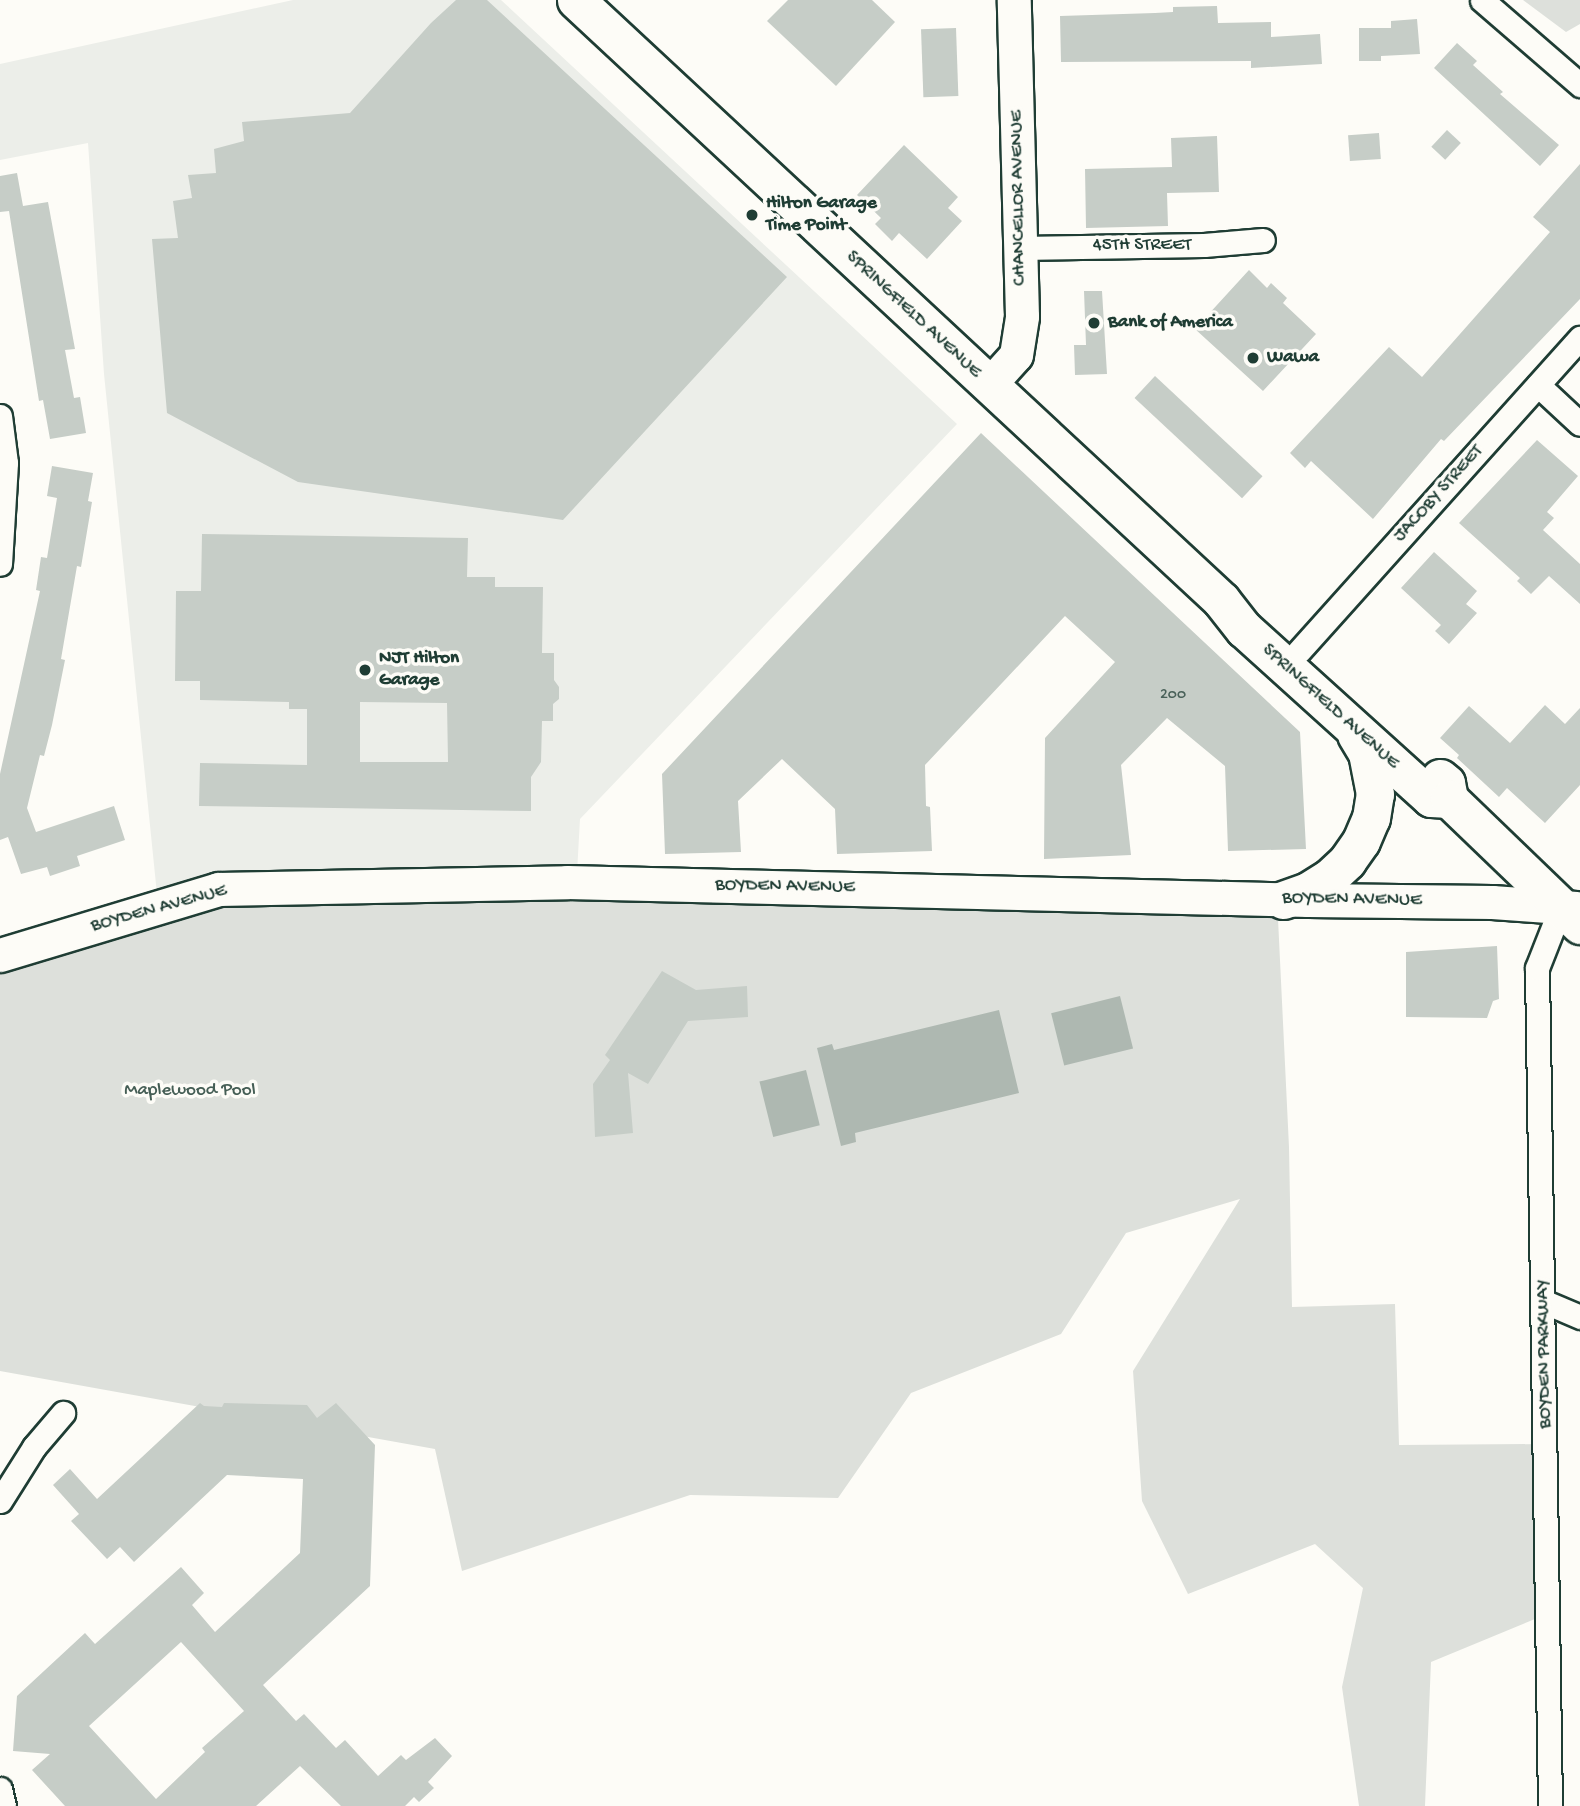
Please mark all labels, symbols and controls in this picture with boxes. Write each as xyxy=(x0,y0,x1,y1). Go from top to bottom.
street label: CHANCELLOR AVENUE xyxy=(1006,110,1032,286)
place label: Hilton Garage Time Point xyxy=(766,193,877,237)
marker: Hilton Garage Time Point xyxy=(744,207,760,223)
street label: 45TH STREET xyxy=(1093,235,1191,257)
street label: SPRINGFIELD AVENUE xyxy=(840,246,986,384)
place label: Bank of America xyxy=(1108,312,1233,334)
marker: Bank of America xyxy=(1086,315,1102,331)
place label: Wawa xyxy=(1267,347,1319,369)
marker: Wawa xyxy=(1245,350,1261,366)
street label: JACOBY STREET xyxy=(1389,441,1489,547)
street label: SPRINGFIELD AVENUE xyxy=(1257,639,1403,775)
place label: NJT Hilton Garage xyxy=(379,648,459,692)
marker: NJT Hilton Garage xyxy=(357,662,373,678)
house number: 200 xyxy=(1160,686,1186,706)
street label: BOYDEN AVENUE xyxy=(715,874,855,900)
street label: BOYDEN AVENUE xyxy=(88,880,230,938)
street label: BOYDEN AVENUE xyxy=(1282,887,1422,913)
park label: Maplewood Pool xyxy=(124,1080,256,1102)
street label: BOYDEN PARKWAY xyxy=(1532,1279,1558,1429)

